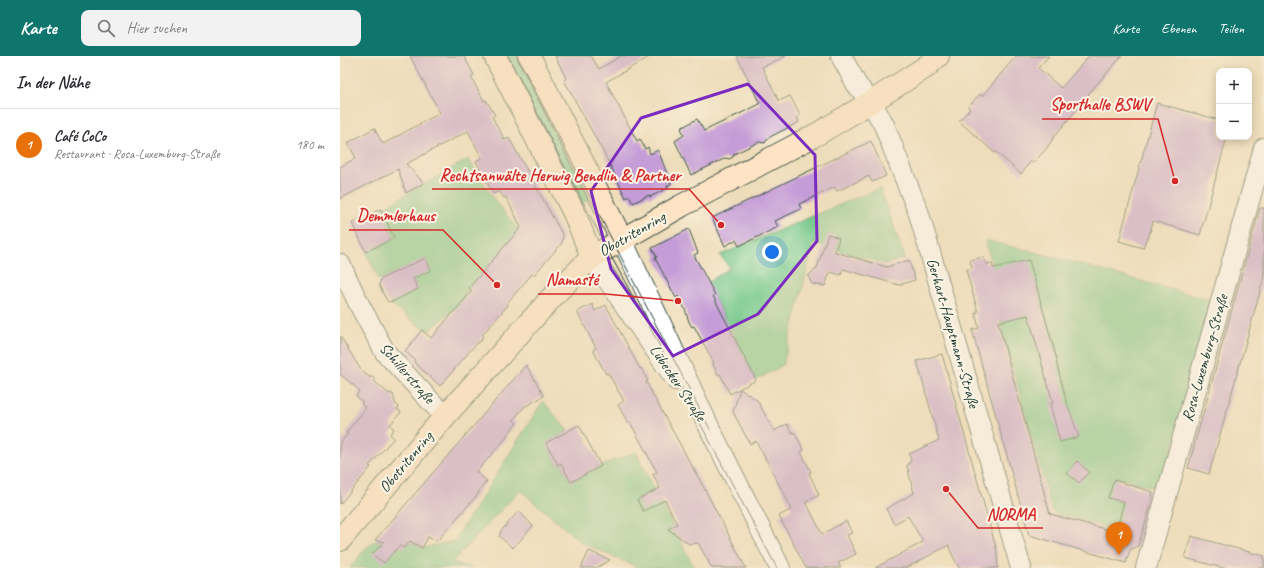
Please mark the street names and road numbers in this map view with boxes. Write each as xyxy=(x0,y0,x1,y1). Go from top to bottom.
street label: Obotritenring xyxy=(595,206,670,261)
street label: Gerhart-Hauptmann-Straße xyxy=(922,256,984,412)
street label: Rosa-Luxemburg-Straße xyxy=(1177,290,1233,424)
street label: Schillerstraße xyxy=(375,338,440,409)
street label: Lübecker Straße xyxy=(645,341,712,427)
street label: Obotritenring xyxy=(375,426,438,497)

